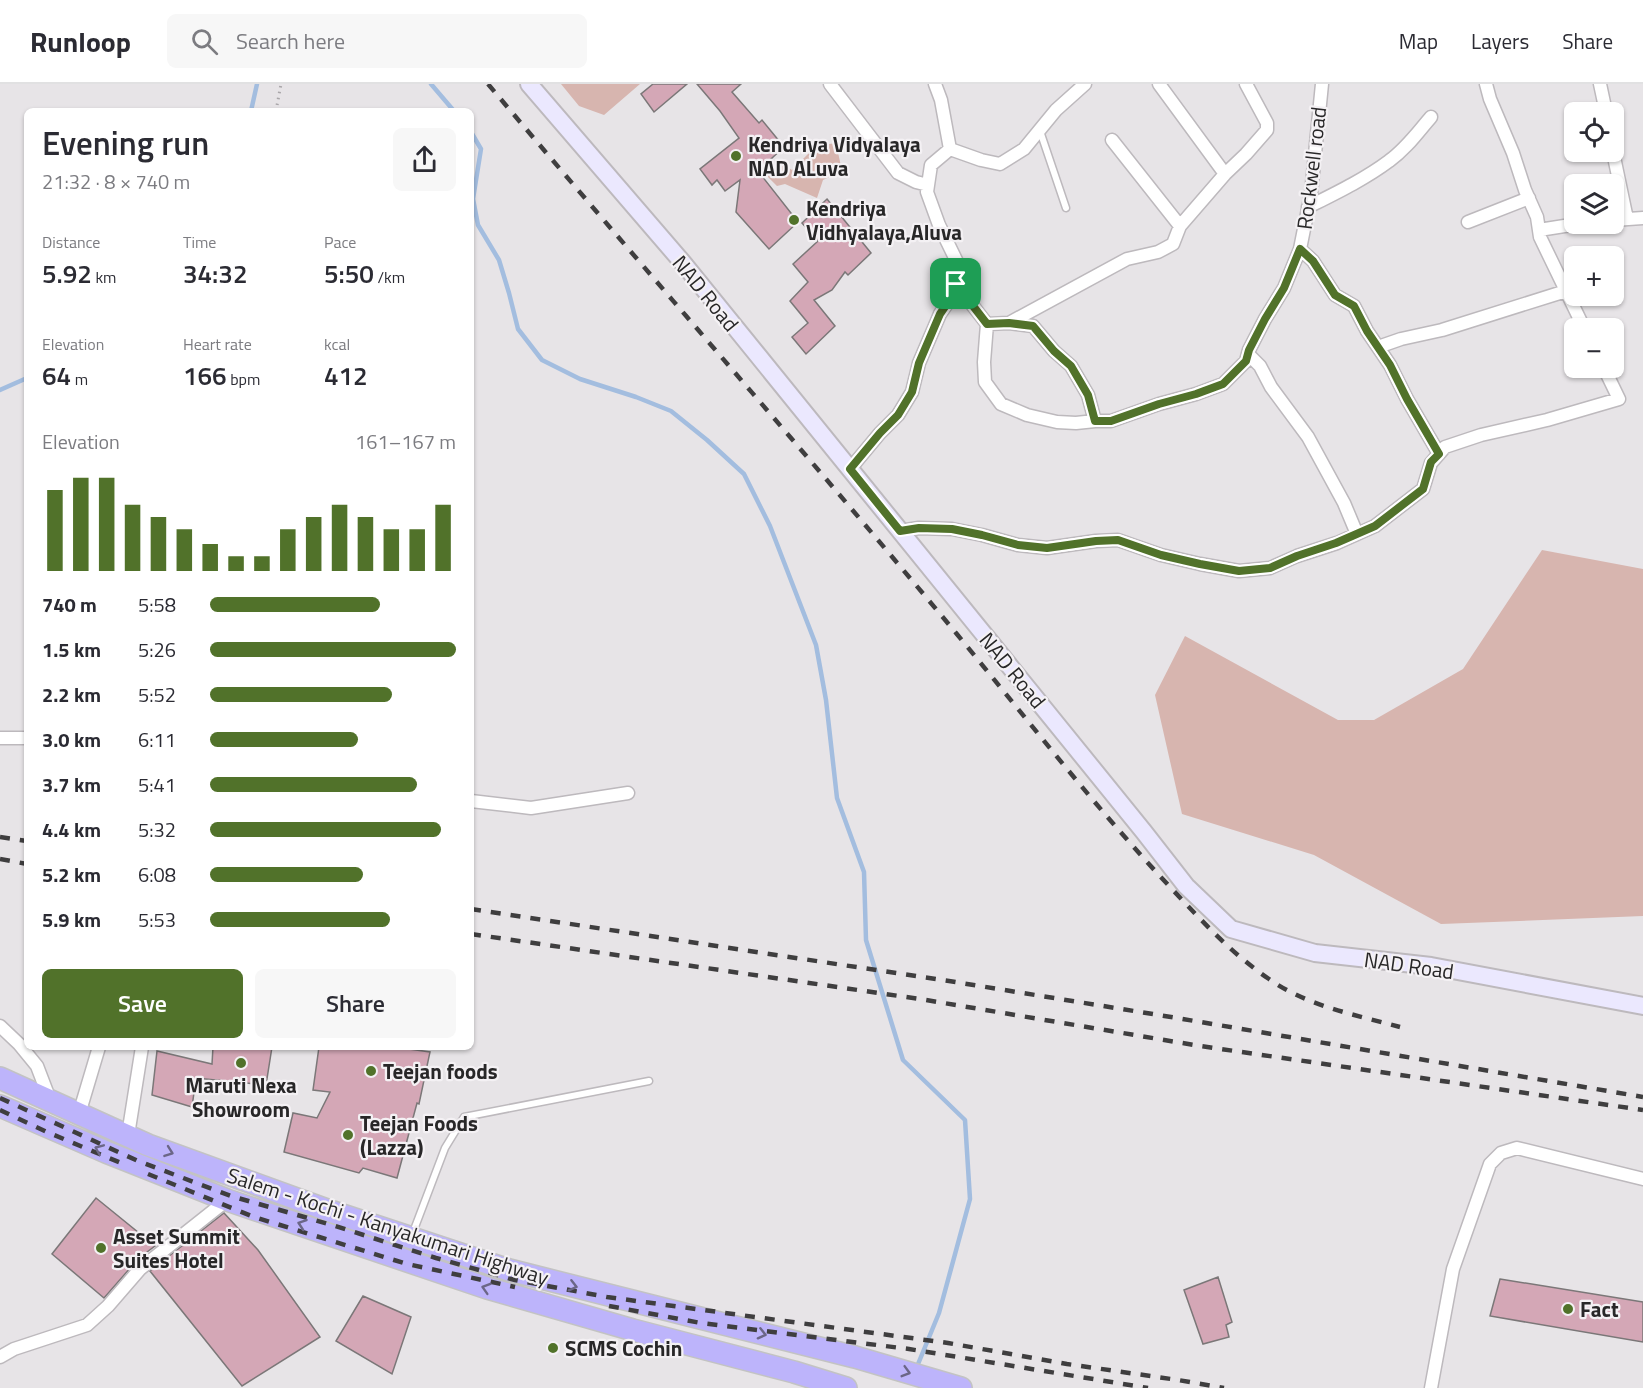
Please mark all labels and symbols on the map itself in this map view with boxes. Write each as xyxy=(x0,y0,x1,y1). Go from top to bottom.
street label: Rockwell road xyxy=(1288,105,1334,231)
place label: Kendriya Vidyalaya NAD ALuva xyxy=(748,128,921,184)
marker: Kendriya Vidyalaya NAD ALuva xyxy=(729,149,743,163)
place label: Kendriya Vidhyalaya,Aluva xyxy=(806,192,962,248)
marker: Kendriya Vidhyalaya,Aluva xyxy=(787,213,801,227)
street label: NAD Road xyxy=(665,248,747,338)
pin xyxy=(930,258,981,309)
street label: NAD Road xyxy=(972,625,1054,715)
street label: NAD Road xyxy=(1362,943,1456,987)
place label: Teejan foods xyxy=(383,1055,498,1087)
marker: Maruti Nexa Showroom xyxy=(234,1056,248,1070)
marker: Teejan foods xyxy=(364,1064,378,1078)
place label: Maruti Nexa Showroom xyxy=(185,1069,297,1125)
place label: Teejan Foods (Lazza) xyxy=(360,1107,478,1163)
marker: Teejan Foods (Lazza) xyxy=(341,1128,355,1142)
one-way arrow xyxy=(95,1144,106,1156)
one-way arrow xyxy=(163,1145,174,1158)
street label: Salem - Kochi - Kanyakumari Highway xyxy=(223,1159,553,1293)
one-way arrow xyxy=(297,1219,308,1232)
place label: Asset Summit Suites Hotel xyxy=(113,1220,240,1276)
marker: Asset Summit Suites Hotel xyxy=(94,1241,108,1255)
one-way arrow xyxy=(568,1279,578,1292)
one-way arrow xyxy=(481,1283,492,1295)
place label: Fact xyxy=(1580,1293,1619,1325)
marker: Fact xyxy=(1561,1302,1575,1316)
one-way arrow xyxy=(756,1327,767,1339)
place label: SCMS Cochin xyxy=(565,1332,682,1364)
marker: SCMS Cochin xyxy=(546,1341,560,1355)
one-way arrow xyxy=(900,1365,911,1377)

